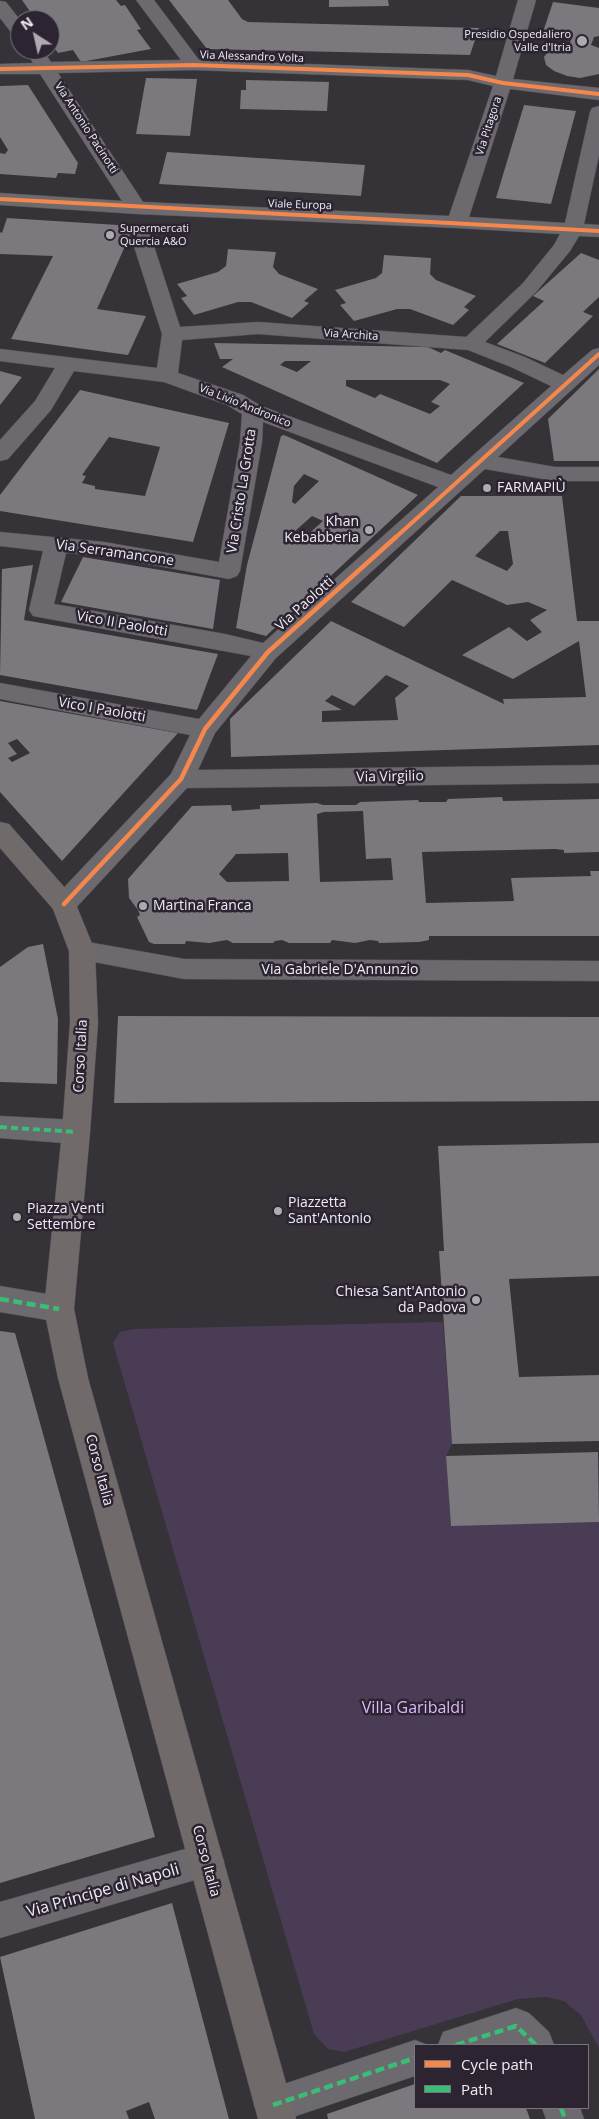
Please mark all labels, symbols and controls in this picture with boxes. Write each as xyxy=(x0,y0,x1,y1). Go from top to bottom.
north arrow xyxy=(10,10,60,60)
text: N xyxy=(17,12,37,34)
place label: Presidio Ospedaliero Valle d'Itria xyxy=(464,28,571,54)
marker: Presidio Ospedaliero Valle d'Itria xyxy=(575,34,589,48)
street label: Via Alessandro Volta xyxy=(200,49,304,65)
street label: Via Antonio Pacinotti xyxy=(52,80,120,176)
street label: Via Pitagora xyxy=(473,95,505,157)
street label: Viale Europa xyxy=(268,197,332,213)
place label: Supermercati Quercia A&O xyxy=(120,222,189,248)
marker: Supermercati Quercia A&O xyxy=(104,229,116,241)
street label: Via Archita xyxy=(323,327,379,343)
street label: Via Livio Andronico xyxy=(197,382,293,430)
street label: Via Cristo La Grotta xyxy=(224,428,260,554)
place label: FARMAPIÙ xyxy=(497,480,566,496)
marker: FARMAPIÙ xyxy=(481,482,493,494)
place label: Khan Kebabberia xyxy=(284,514,359,546)
marker: Khan Kebabberia xyxy=(363,524,375,536)
street label: Via Serramancone xyxy=(55,536,175,570)
street label: Via Paolotti xyxy=(272,573,338,635)
street label: Vico II Paolotti xyxy=(75,608,169,640)
street label: Vico I Paolotti xyxy=(57,694,147,726)
street label: Via Virgilio xyxy=(356,768,424,786)
place label: Martina Franca xyxy=(153,898,251,914)
marker: Martina Franca xyxy=(137,900,149,912)
street label: Via Gabriele D'Annunzio xyxy=(262,962,418,978)
street label: Corso Italia xyxy=(71,1019,91,1093)
place label: Piazzetta Sant'Antonio xyxy=(288,1195,371,1228)
place label: Piazza Venti Settembre xyxy=(27,1201,105,1234)
marker: Piazzetta Sant'Antonio xyxy=(272,1205,284,1217)
marker: Piazza Venti Settembre xyxy=(11,1211,23,1223)
place label: Chiesa Sant'Antonio da Padova xyxy=(336,1284,466,1316)
marker: Chiesa Sant'Antonio da Padova xyxy=(470,1294,482,1306)
street label: Corso Italia xyxy=(81,1432,117,1508)
park label: Villa Garibaldi xyxy=(362,1698,464,1718)
street label: Corso Italia xyxy=(188,1823,224,1899)
street label: Via Principe di Napoli xyxy=(25,1860,181,1922)
legend xyxy=(414,2044,589,2109)
text: Cycle path xyxy=(461,2054,533,2074)
text: Path xyxy=(461,2079,493,2099)

